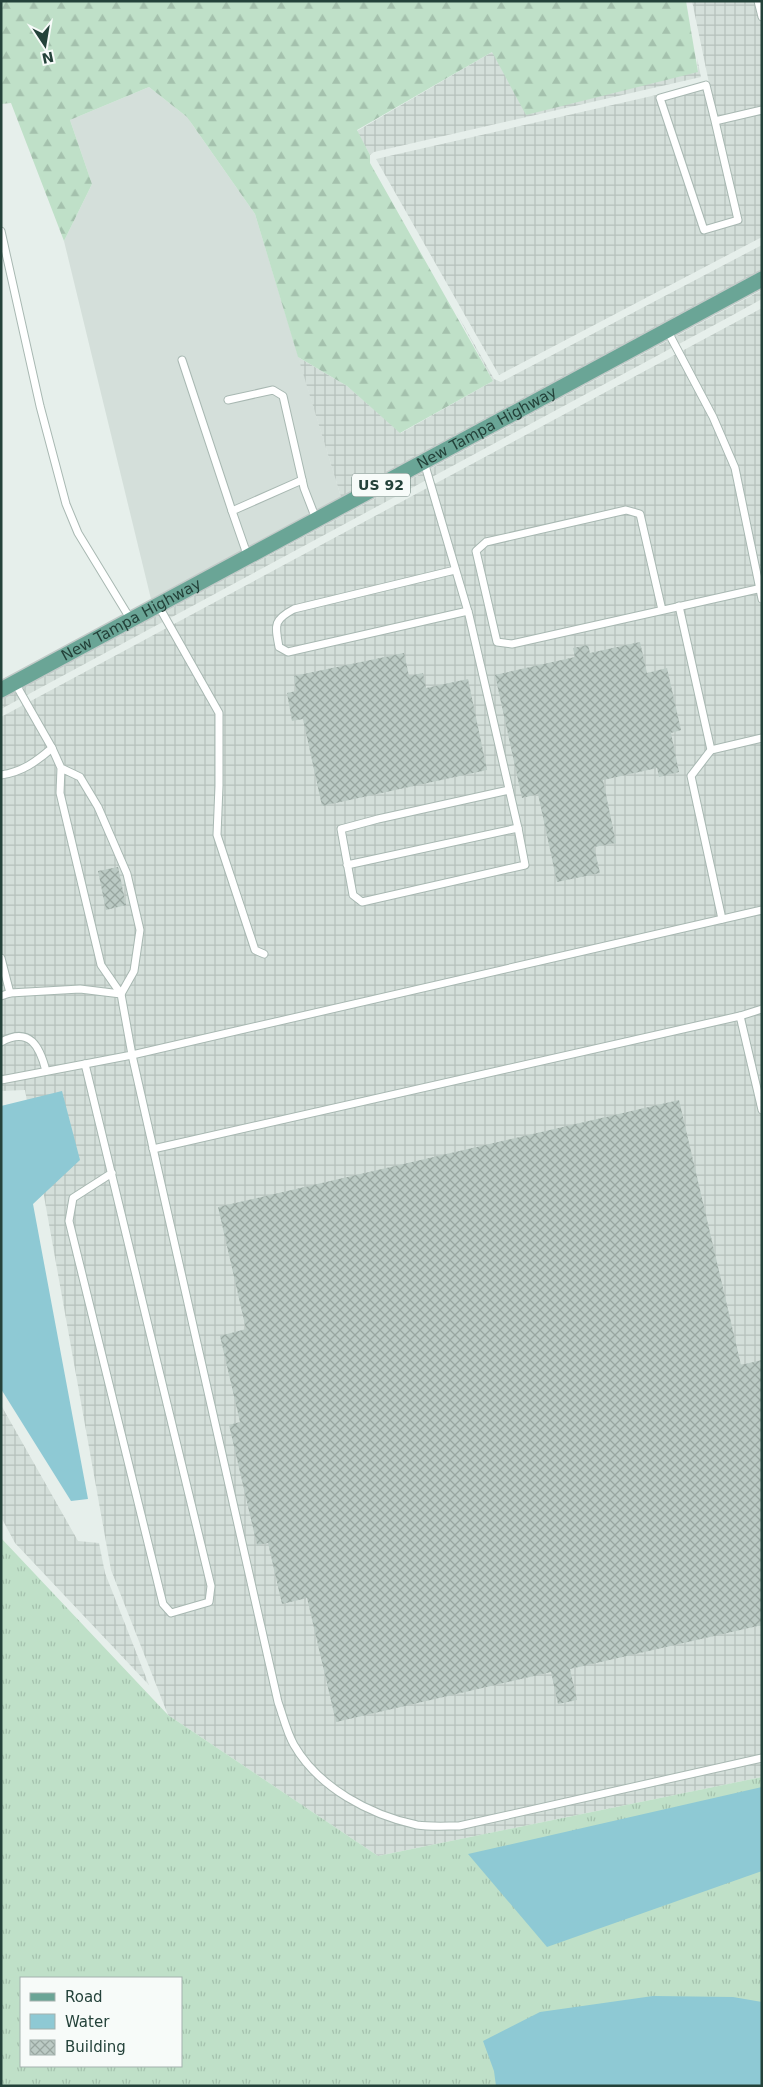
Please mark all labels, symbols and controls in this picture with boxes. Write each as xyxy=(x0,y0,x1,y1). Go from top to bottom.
north arrow xyxy=(20,20,70,70)
text: N xyxy=(40,49,55,67)
street label: New Tampa Highway xyxy=(414,383,560,473)
road number: US 92 xyxy=(352,474,410,496)
street label: New Tampa Highway xyxy=(58,575,204,665)
legend xyxy=(20,1977,182,2067)
text: Road xyxy=(65,1988,103,2006)
text: Water xyxy=(65,2013,110,2031)
text: Building xyxy=(65,2038,126,2056)

